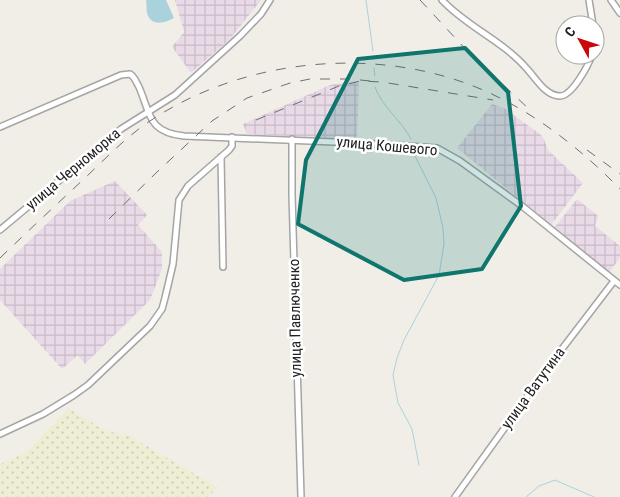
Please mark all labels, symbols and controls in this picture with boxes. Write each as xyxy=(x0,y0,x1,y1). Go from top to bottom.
north arrow xyxy=(555,15,605,65)
text: С xyxy=(561,23,579,40)
street label: улица Черноморка xyxy=(22,124,124,214)
street label: улица Кошевого xyxy=(336,133,438,159)
street label: улица Павлюченко xyxy=(285,259,305,377)
street label: улица Ватутина xyxy=(497,344,569,432)

